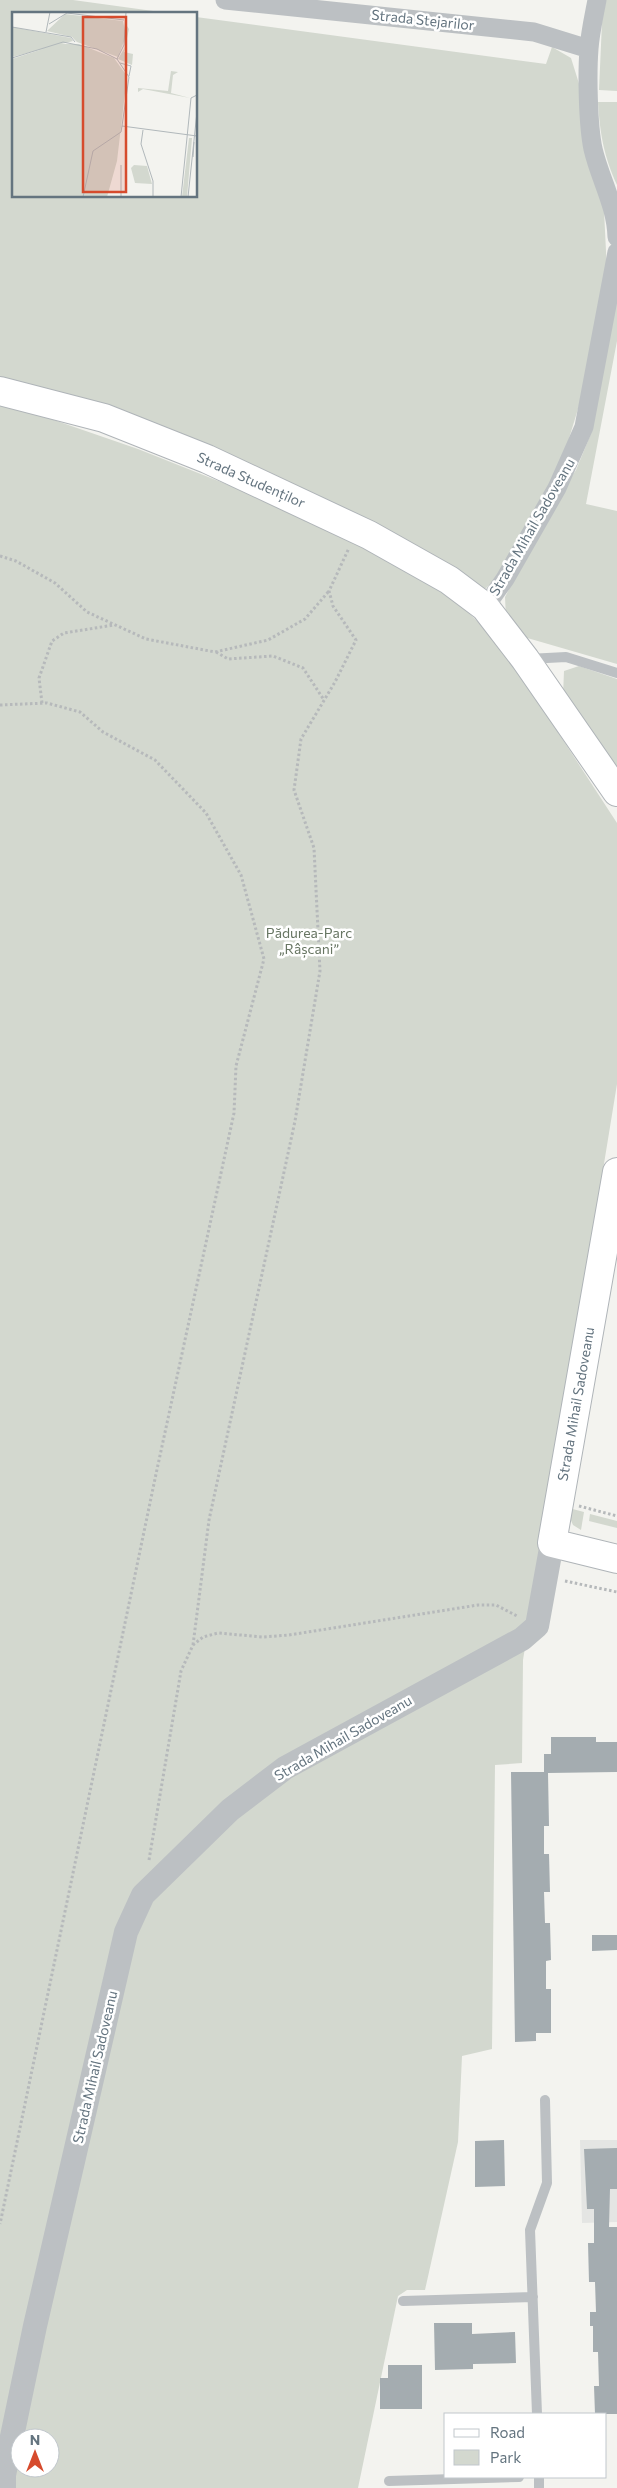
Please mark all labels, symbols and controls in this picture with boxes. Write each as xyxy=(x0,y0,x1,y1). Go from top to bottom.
street label: Strada Stejarilor xyxy=(371,6,476,33)
inset map xyxy=(12,12,198,198)
street label: Strada Studenților xyxy=(194,448,308,512)
street label: Strada Mihail Sadoveanu xyxy=(485,455,578,599)
park label: Pădurea-Parc „Râșcani” xyxy=(266,924,352,958)
street label: Strada Mihail Sadoveanu xyxy=(554,1326,597,1482)
street label: Strada Mihail Sadoveanu xyxy=(271,1691,415,1784)
street label: Strada Mihail Sadoveanu xyxy=(69,1989,120,2145)
legend xyxy=(444,2413,607,2478)
text: Road xyxy=(490,2423,525,2441)
north arrow xyxy=(10,2428,60,2478)
text: N xyxy=(30,2431,40,2448)
text: Park xyxy=(490,2448,521,2466)

